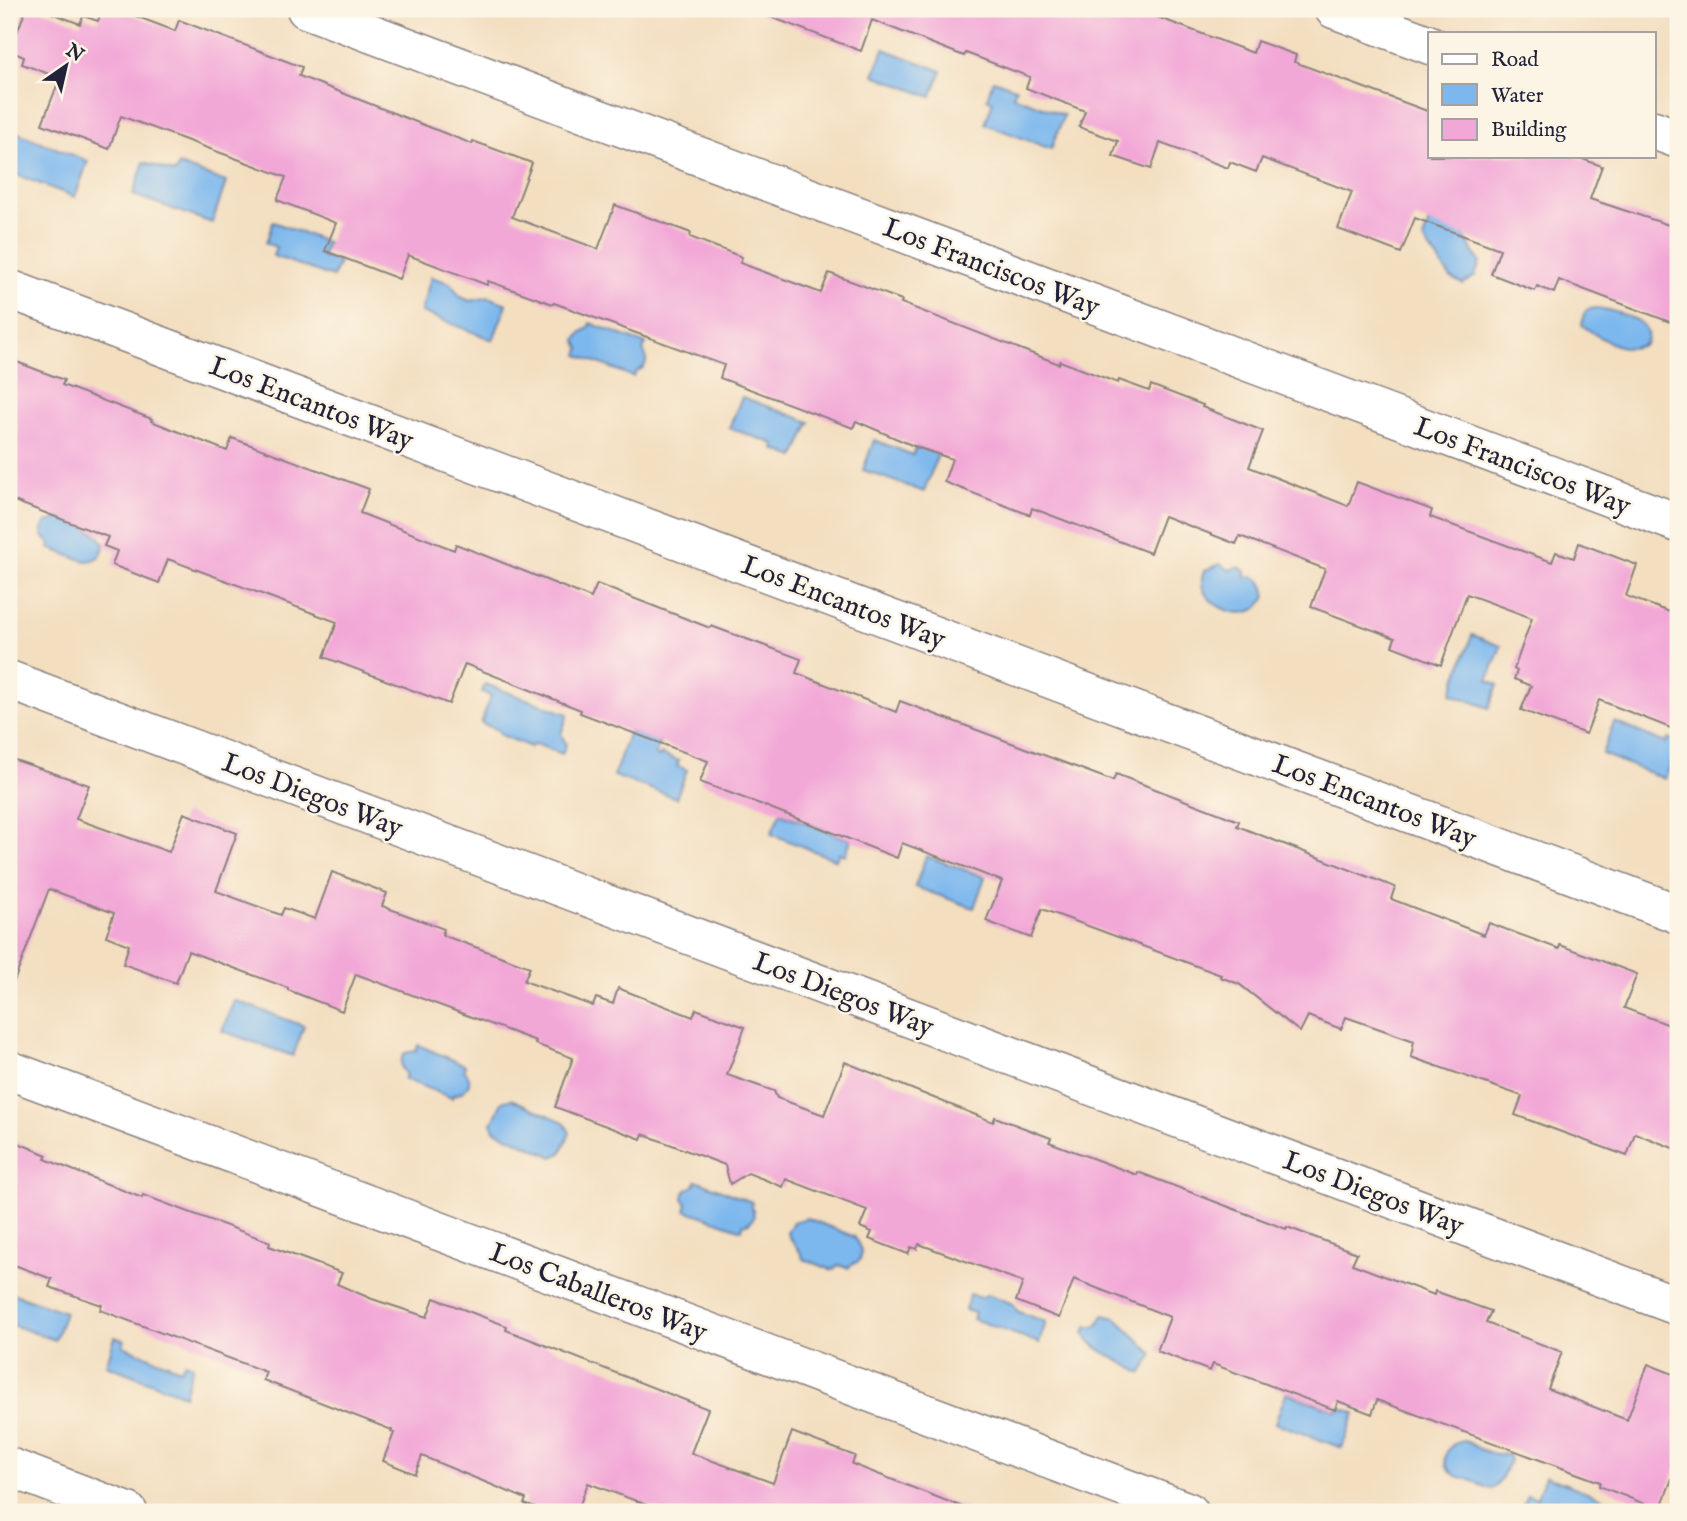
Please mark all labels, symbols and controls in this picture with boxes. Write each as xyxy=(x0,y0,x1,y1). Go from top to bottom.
north arrow xyxy=(32,32,102,102)
legend xyxy=(1428,32,1656,158)
text: N xyxy=(60,38,88,68)
text: Road xyxy=(1491,47,1539,74)
text: Water xyxy=(1491,83,1544,110)
text: Building xyxy=(1491,117,1567,144)
street label: Los Franciscos Way xyxy=(878,211,1104,326)
street label: Los Encantos Way xyxy=(204,349,418,459)
street label: Los Franciscos Way xyxy=(1409,410,1635,525)
street label: Los Encantos Way xyxy=(736,548,950,658)
street label: Los Diegos Way xyxy=(217,746,408,847)
street label: Los Encantos Way xyxy=(1267,747,1481,857)
street label: Los Diegos Way xyxy=(748,945,939,1046)
street label: Los Diegos Way xyxy=(1278,1144,1469,1245)
street label: Los Caballeros Way xyxy=(484,1236,712,1351)

